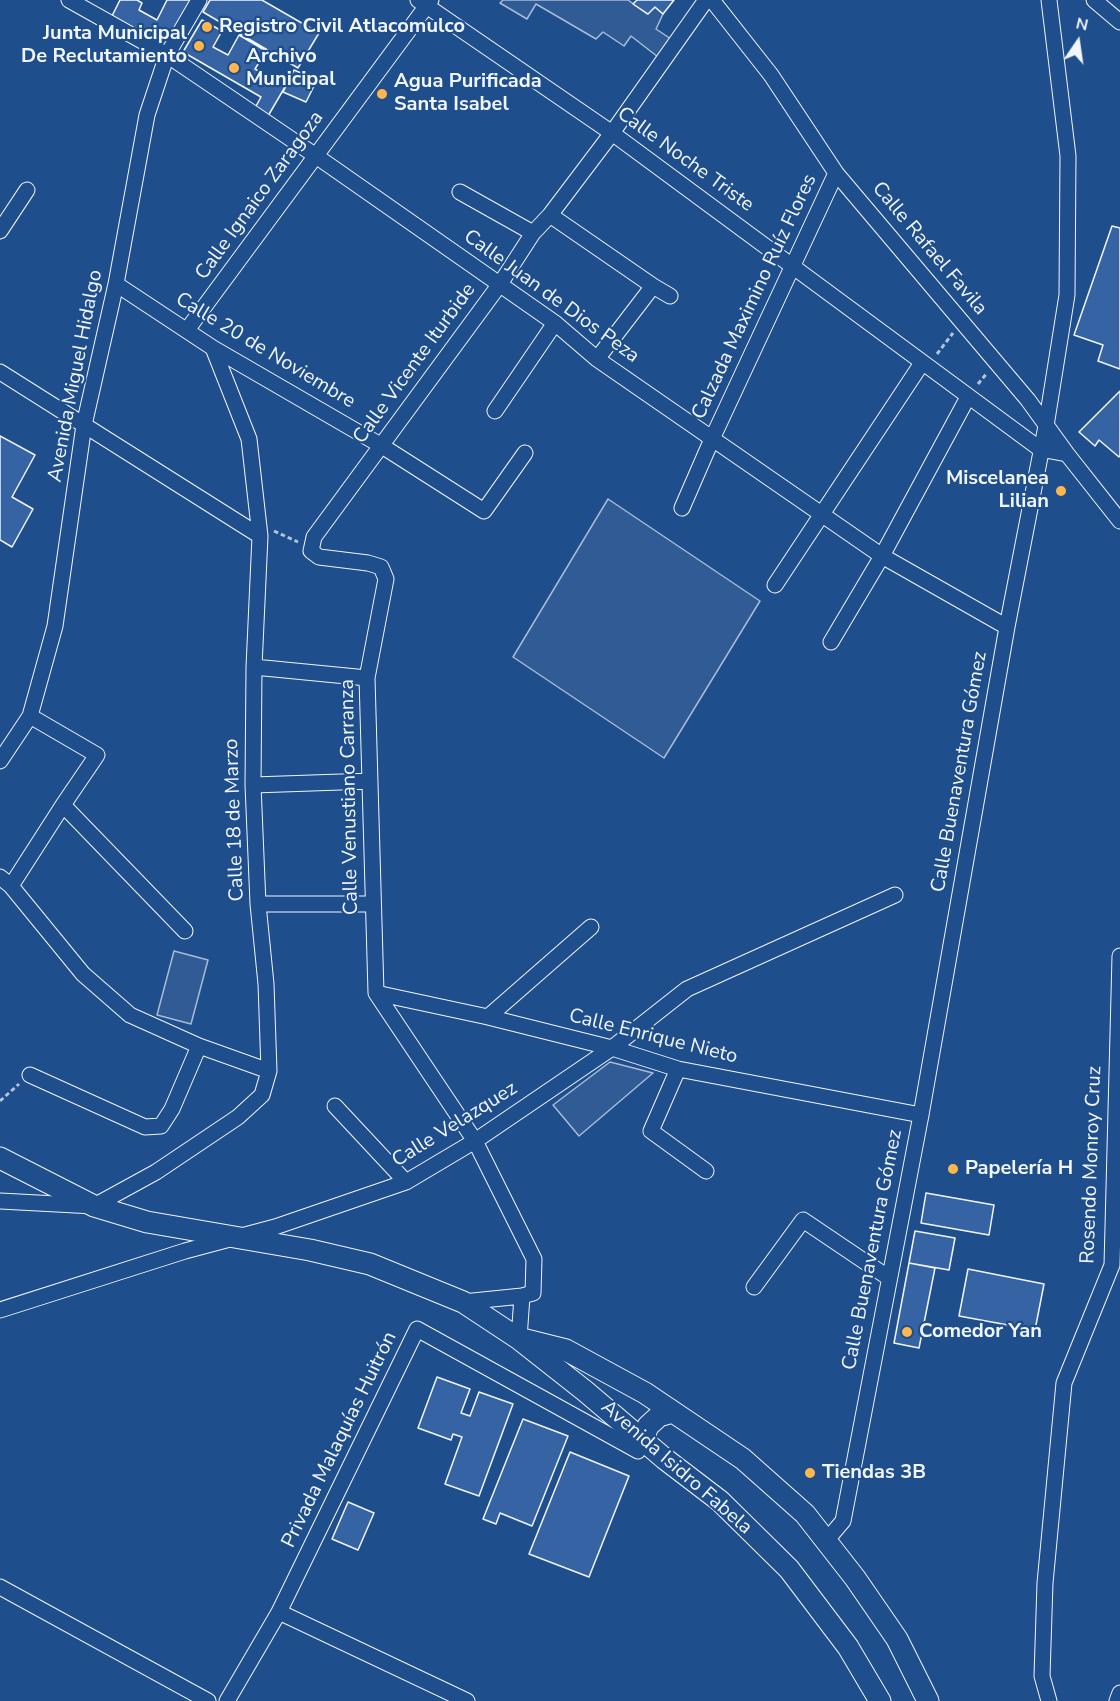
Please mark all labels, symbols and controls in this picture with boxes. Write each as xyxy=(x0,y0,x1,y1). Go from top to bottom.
north arrow xyxy=(1048,12,1108,72)
text: N xyxy=(1074,12,1090,37)
place label: Registro Civil Atlacomulco xyxy=(219,15,465,39)
marker: Registro Civil Atlacomulco xyxy=(200,20,214,34)
place label: Junta Municipal De Reclutamiento xyxy=(21,22,187,69)
marker: Junta Municipal De Reclutamiento xyxy=(192,39,206,53)
place label: Archivo Municipal xyxy=(246,45,336,92)
marker: Archivo Municipal xyxy=(227,61,241,75)
place label: Agua Purificada Santa Isabel xyxy=(394,70,542,117)
marker: Agua Purificada Santa Isabel xyxy=(375,87,389,101)
street label: Calle Noche Triste xyxy=(612,102,758,218)
street label: Calle Ignaico Zaragoza xyxy=(191,107,329,285)
street label: Calzada Maximino Ruíz Flores xyxy=(688,171,822,423)
street label: Calle Rafael Favila xyxy=(866,177,992,321)
street label: Calle Juan de Dios Peza xyxy=(458,225,644,369)
street label: Avenida Miguel Hidalgo xyxy=(44,268,108,484)
street label: Calle Vicente Iturbide xyxy=(349,279,481,449)
street label: Calle 20 de Noviembre xyxy=(171,288,359,414)
place label: Miscelanea Lilian xyxy=(946,467,1049,514)
marker: Miscelanea Lilian xyxy=(1054,484,1068,498)
street label: Calle Buenaventura Gómez xyxy=(927,650,993,894)
street label: Calle Venustiano Carranza xyxy=(336,679,364,915)
street label: Calle 18 de Marzo xyxy=(220,738,250,902)
street label: Calle Enrique Nieto xyxy=(566,1004,740,1070)
street label: Rosendo Monroy Cruz xyxy=(1077,1066,1107,1264)
street label: Calle Velazquez xyxy=(388,1077,522,1173)
street label: Calle Buenaventura Gómez xyxy=(838,1128,908,1372)
place label: Papelería H xyxy=(965,1157,1073,1181)
marker: Papelería H xyxy=(946,1162,960,1176)
place label: Comedor Yan xyxy=(919,1320,1042,1344)
marker: Comedor Yan xyxy=(900,1325,914,1339)
street label: Privada Malaquías Huitrón xyxy=(277,1328,403,1552)
street label: Avenida Isidro Fabela xyxy=(595,1396,757,1540)
place label: Tiendas 3B xyxy=(822,1461,926,1485)
marker: Tiendas 3B xyxy=(803,1466,817,1480)

